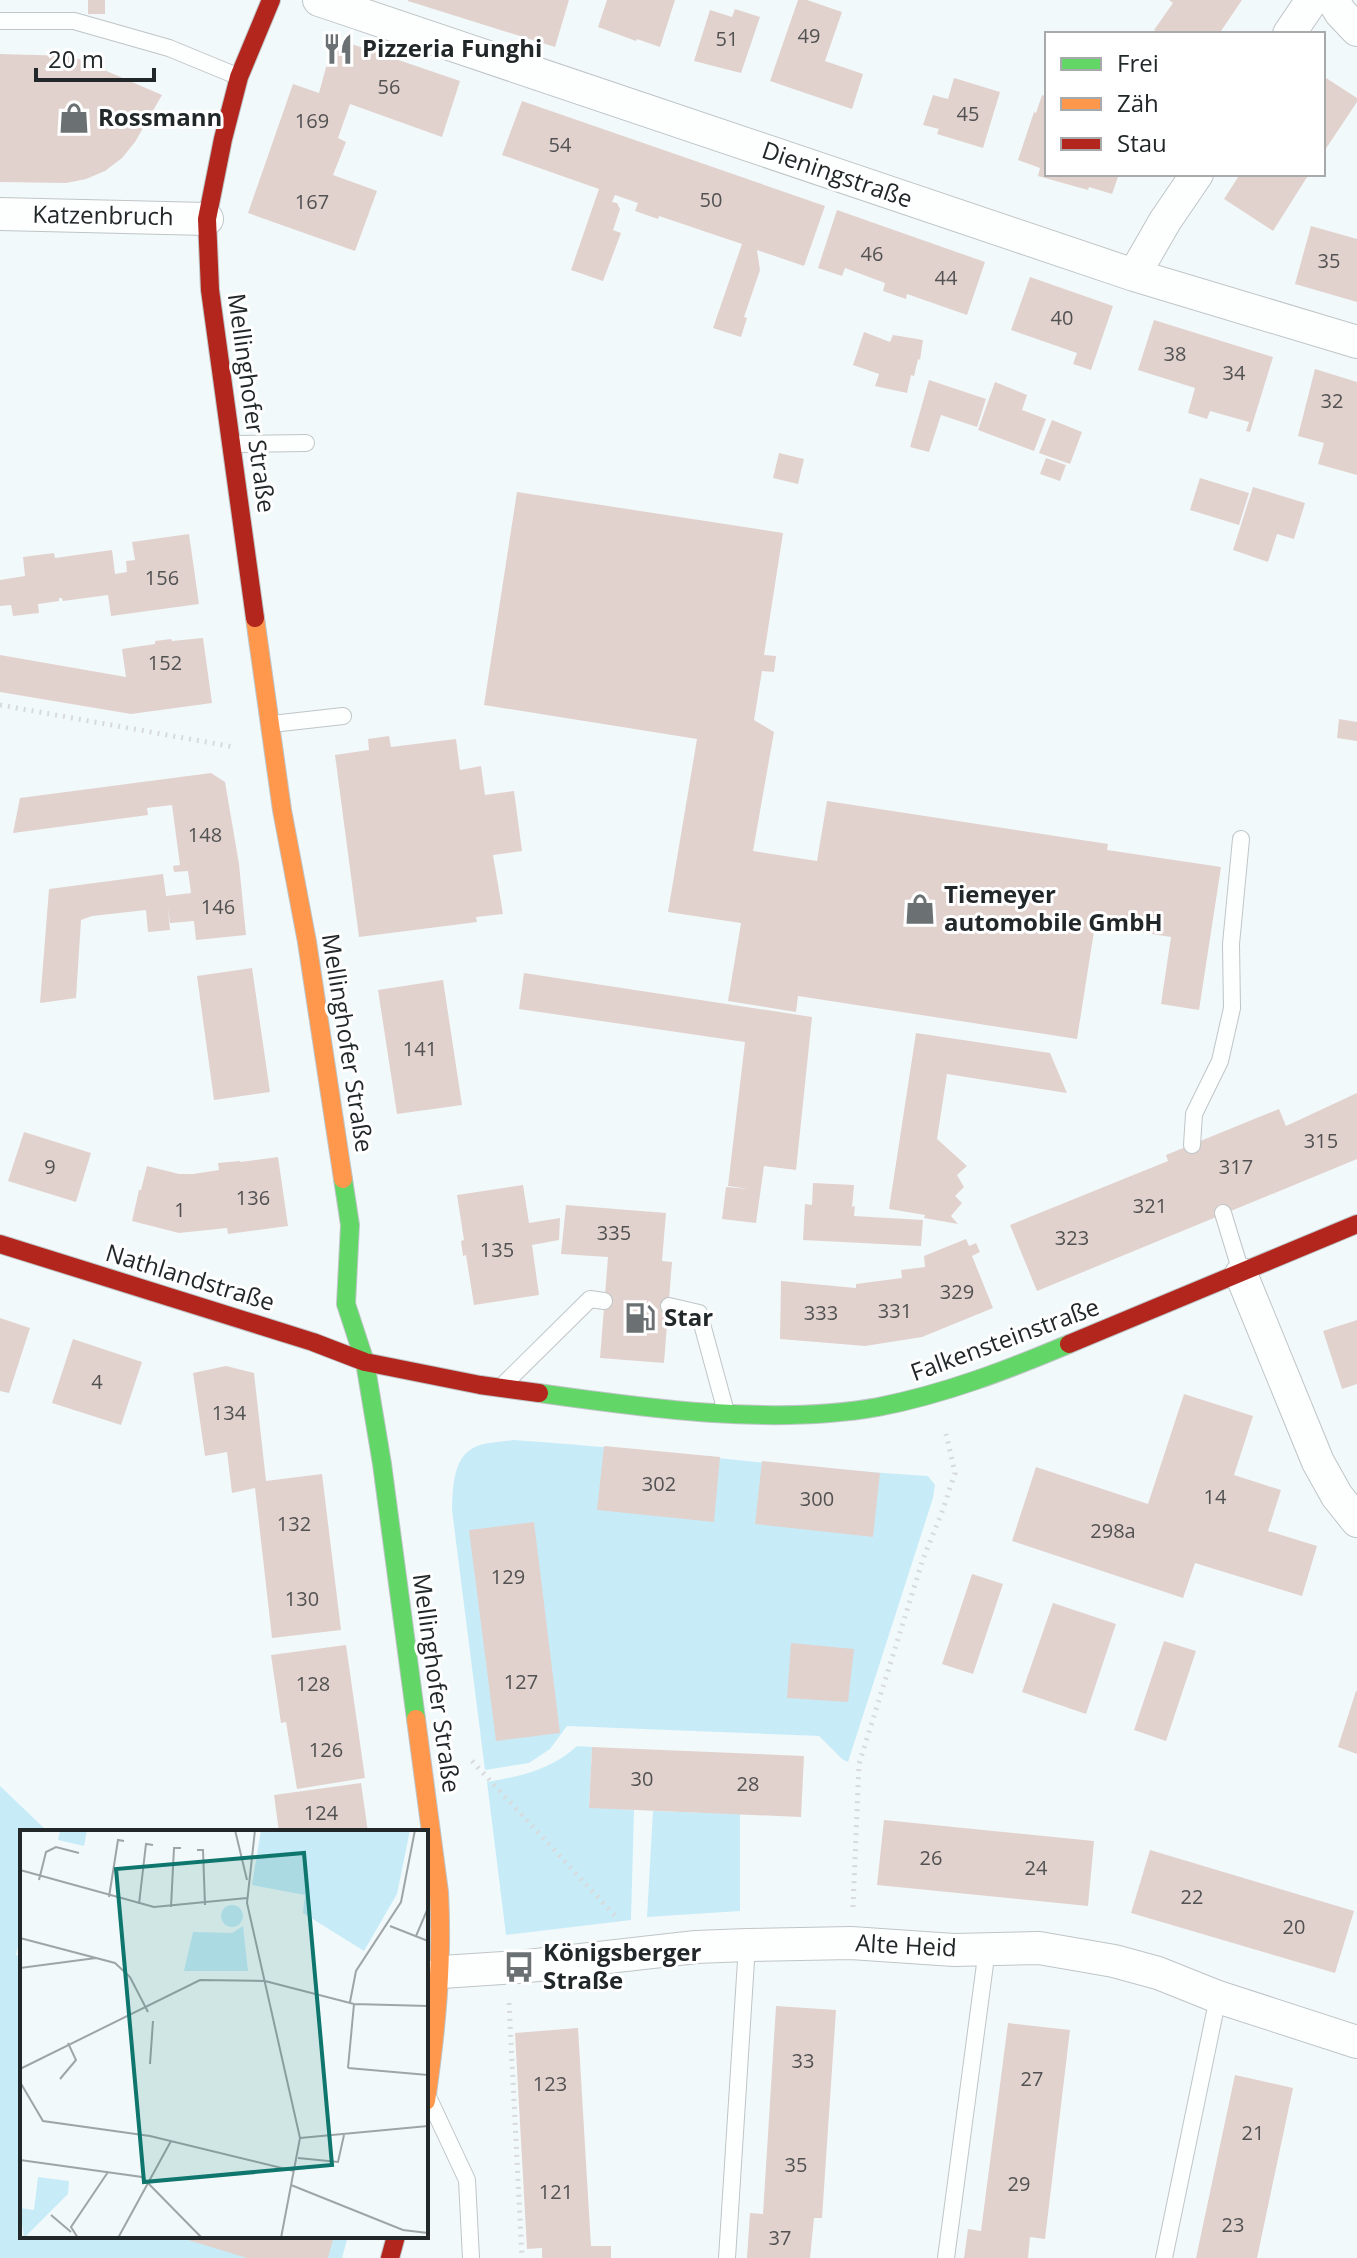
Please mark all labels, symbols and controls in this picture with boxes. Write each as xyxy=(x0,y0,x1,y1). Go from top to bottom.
house number: 49 xyxy=(798,22,820,49)
house number: 51 xyxy=(716,25,738,52)
place label: Pizzeria Funghi xyxy=(362,31,542,64)
scale bar xyxy=(36,32,154,82)
restaurant icon: Pizzeria Funghi xyxy=(321,32,355,66)
legend xyxy=(1045,32,1325,176)
text: 20 m xyxy=(48,42,104,75)
text: Frei xyxy=(1117,46,1159,79)
house number: 56 xyxy=(378,73,400,100)
text: Zäh xyxy=(1117,86,1159,119)
place label: Rossmann xyxy=(98,100,222,133)
house number: 45 xyxy=(957,100,979,127)
shop icon: Rossmann xyxy=(57,101,91,135)
house number: 169 xyxy=(295,107,329,134)
text: Stau xyxy=(1117,126,1167,159)
house number: 54 xyxy=(549,131,572,158)
street label: Dieningstraße xyxy=(758,132,917,215)
house number: 50 xyxy=(700,186,722,213)
house number: 167 xyxy=(295,188,329,215)
street label: Katzenbruch xyxy=(32,197,174,232)
house number: 46 xyxy=(861,240,883,267)
house number: 35 xyxy=(1318,247,1340,274)
house number: 44 xyxy=(935,264,958,291)
street label: Mellinghofer Straße xyxy=(221,291,284,515)
house number: 40 xyxy=(1051,304,1073,331)
house number: 38 xyxy=(1164,340,1186,367)
house number: 34 xyxy=(1223,359,1246,386)
house number: 32 xyxy=(1321,387,1343,414)
house number: 156 xyxy=(145,564,179,591)
house number: 152 xyxy=(148,649,182,676)
house number: 148 xyxy=(188,821,222,848)
place label: Tiemeyer automobile GmbH xyxy=(944,877,1163,938)
shop icon: Tiemeyer automobile GmbH xyxy=(903,892,937,926)
house number: 146 xyxy=(201,893,235,920)
street label: Mellinghofer Straße xyxy=(315,931,382,1154)
house number: 141 xyxy=(403,1035,437,1062)
house number: 315 xyxy=(1304,1127,1338,1154)
house number: 9 xyxy=(44,1153,56,1180)
house number: 317 xyxy=(1219,1153,1253,1180)
house number: 136 xyxy=(236,1184,270,1211)
house number: 321 xyxy=(1133,1192,1167,1219)
house number: 1 xyxy=(174,1196,186,1223)
house number: 335 xyxy=(597,1219,631,1246)
house number: 323 xyxy=(1055,1224,1089,1251)
street label: Nathlandstraße xyxy=(102,1235,279,1318)
house number: 135 xyxy=(480,1236,514,1263)
house number: 329 xyxy=(940,1278,974,1305)
street label: Falkensteinstraße xyxy=(906,1289,1103,1388)
house number: 331 xyxy=(878,1297,912,1324)
house number: 333 xyxy=(804,1299,838,1326)
place label: Star xyxy=(664,1300,713,1333)
fuel station icon: Star xyxy=(623,1301,657,1335)
house number: 4 xyxy=(91,1368,103,1395)
house number: 134 xyxy=(212,1399,247,1426)
house number: 302 xyxy=(642,1470,676,1497)
house number: 14 xyxy=(1204,1483,1227,1510)
house number: 300 xyxy=(800,1485,834,1512)
house number: 132 xyxy=(277,1510,311,1537)
house number: 298a xyxy=(1090,1517,1136,1544)
house number: 129 xyxy=(491,1563,525,1590)
street label: Mellinghofer Straße xyxy=(406,1571,469,1795)
house number: 130 xyxy=(285,1585,319,1612)
house number: 127 xyxy=(504,1668,538,1695)
house number: 128 xyxy=(296,1670,330,1697)
house number: 126 xyxy=(309,1736,343,1763)
house number: 30 xyxy=(631,1765,653,1792)
house number: 28 xyxy=(737,1770,759,1797)
house number: 124 xyxy=(304,1799,339,1826)
inset map xyxy=(20,1830,428,2238)
house number: 26 xyxy=(920,1844,942,1871)
house number: 24 xyxy=(1025,1854,1048,1881)
house number: 22 xyxy=(1181,1883,1203,1910)
house number: 20 xyxy=(1283,1913,1305,1940)
street label: Alte Heid xyxy=(855,1925,958,1964)
place label: Königsberger Straße xyxy=(543,1935,701,1996)
bus stop icon: Königsberger Straße xyxy=(502,1950,536,1984)
house number: 33 xyxy=(792,2047,814,2074)
house number: 27 xyxy=(1021,2065,1043,2092)
house number: 123 xyxy=(533,2070,567,2097)
house number: 21 xyxy=(1242,2119,1264,2146)
house number: 35 xyxy=(785,2151,807,2178)
house number: 29 xyxy=(1008,2170,1030,2197)
house number: 121 xyxy=(539,2178,573,2205)
house number: 23 xyxy=(1222,2211,1244,2238)
house number: 37 xyxy=(769,2224,791,2251)

